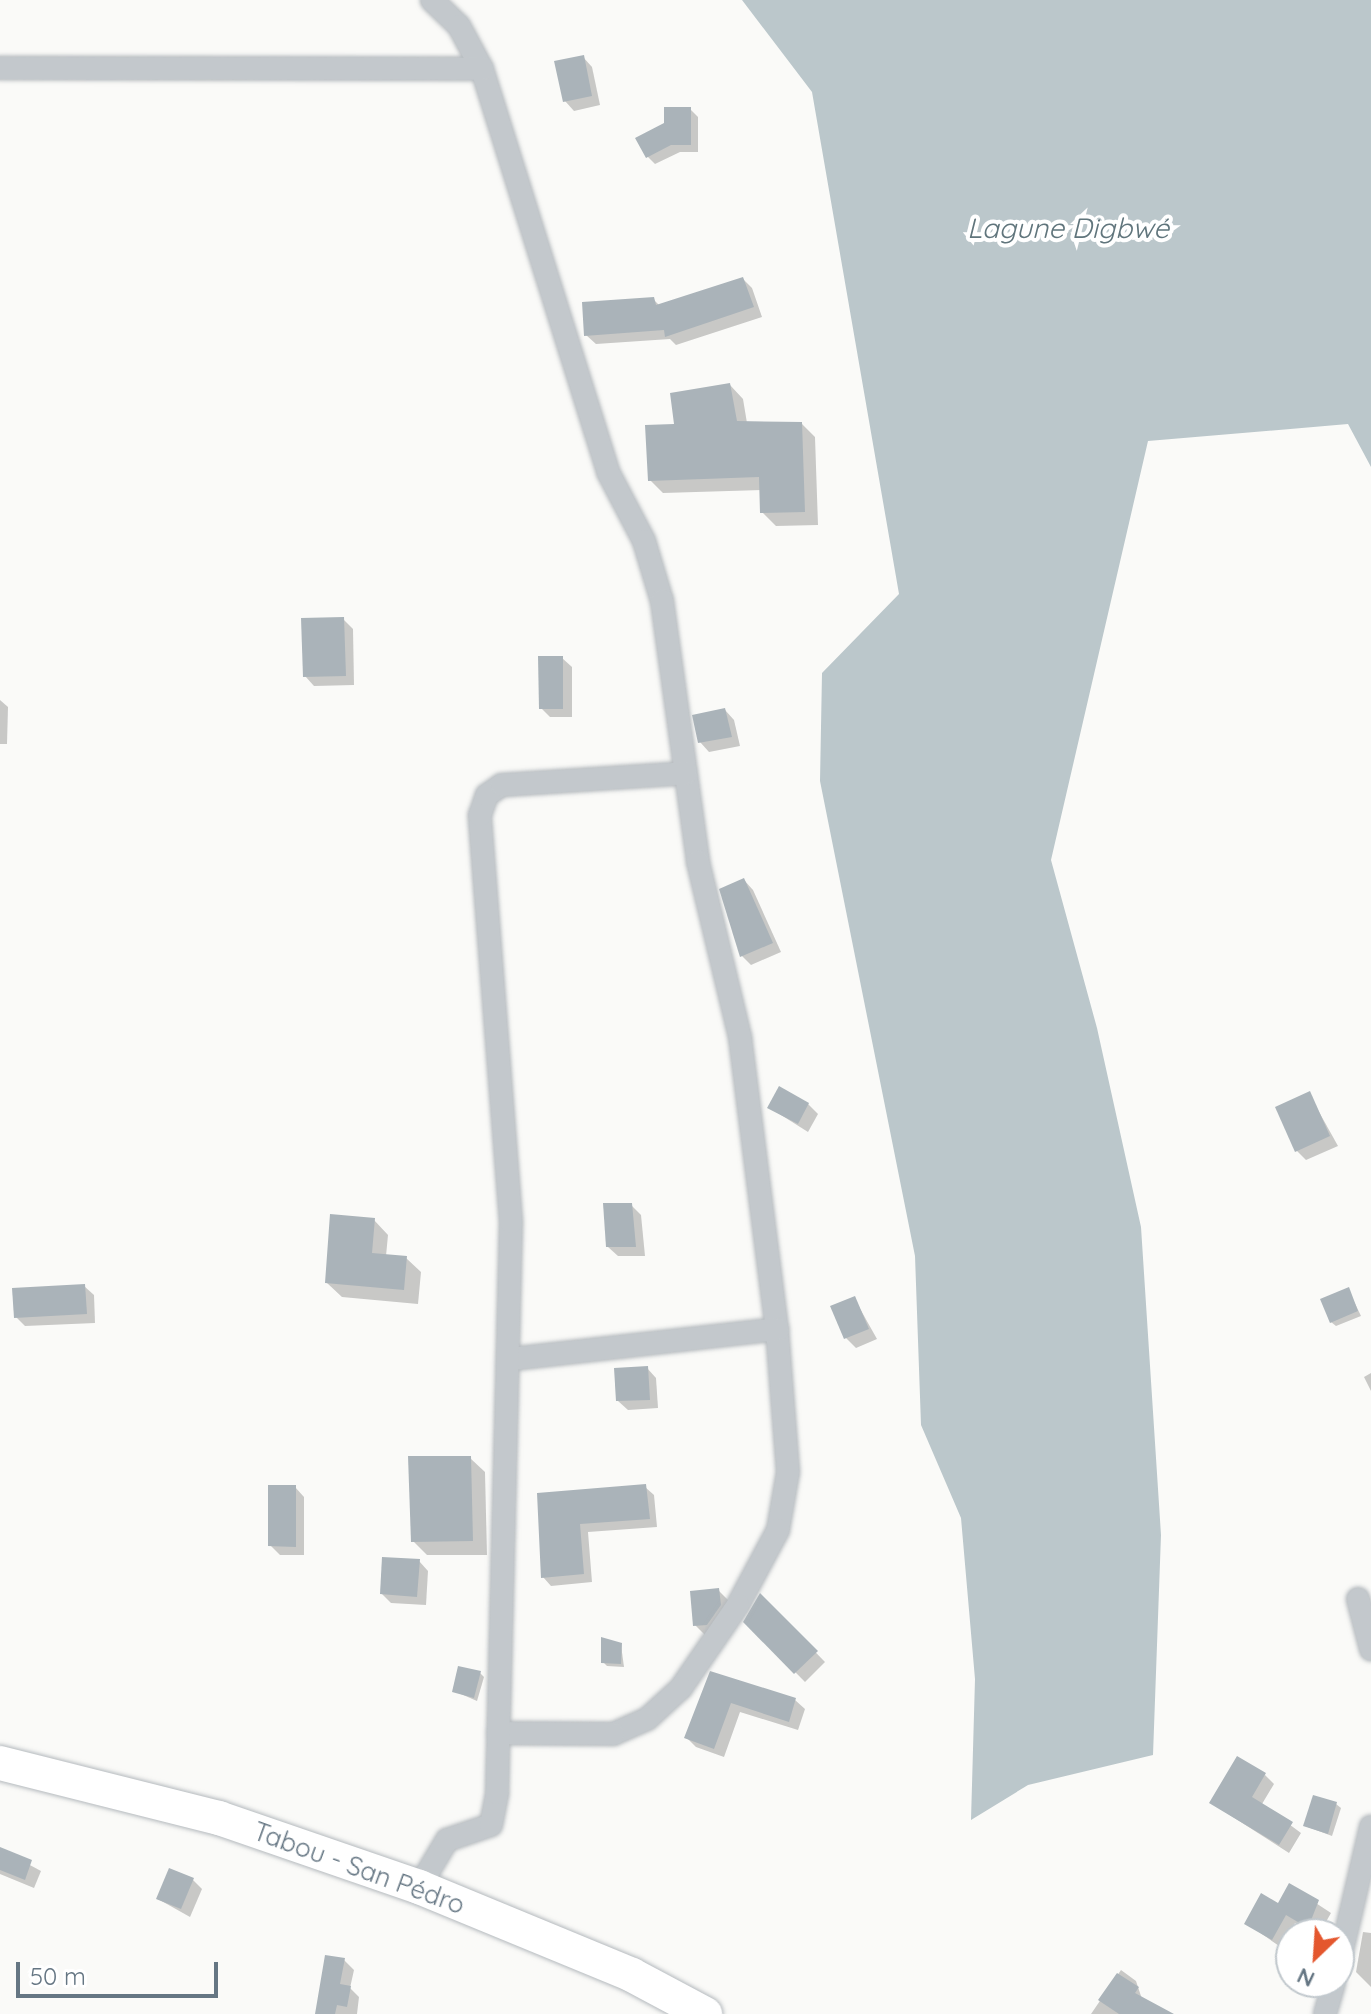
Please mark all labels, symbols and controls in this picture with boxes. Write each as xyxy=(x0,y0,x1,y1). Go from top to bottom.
water label: Lagune Digbwé xyxy=(967,211,1169,245)
street label: Tabou - San Pédro xyxy=(249,1815,469,1921)
north arrow xyxy=(1275,1918,1355,1998)
scale bar xyxy=(20,1946,222,1996)
text: 50 m xyxy=(30,1961,86,1991)
text: N xyxy=(1292,1962,1319,1994)

